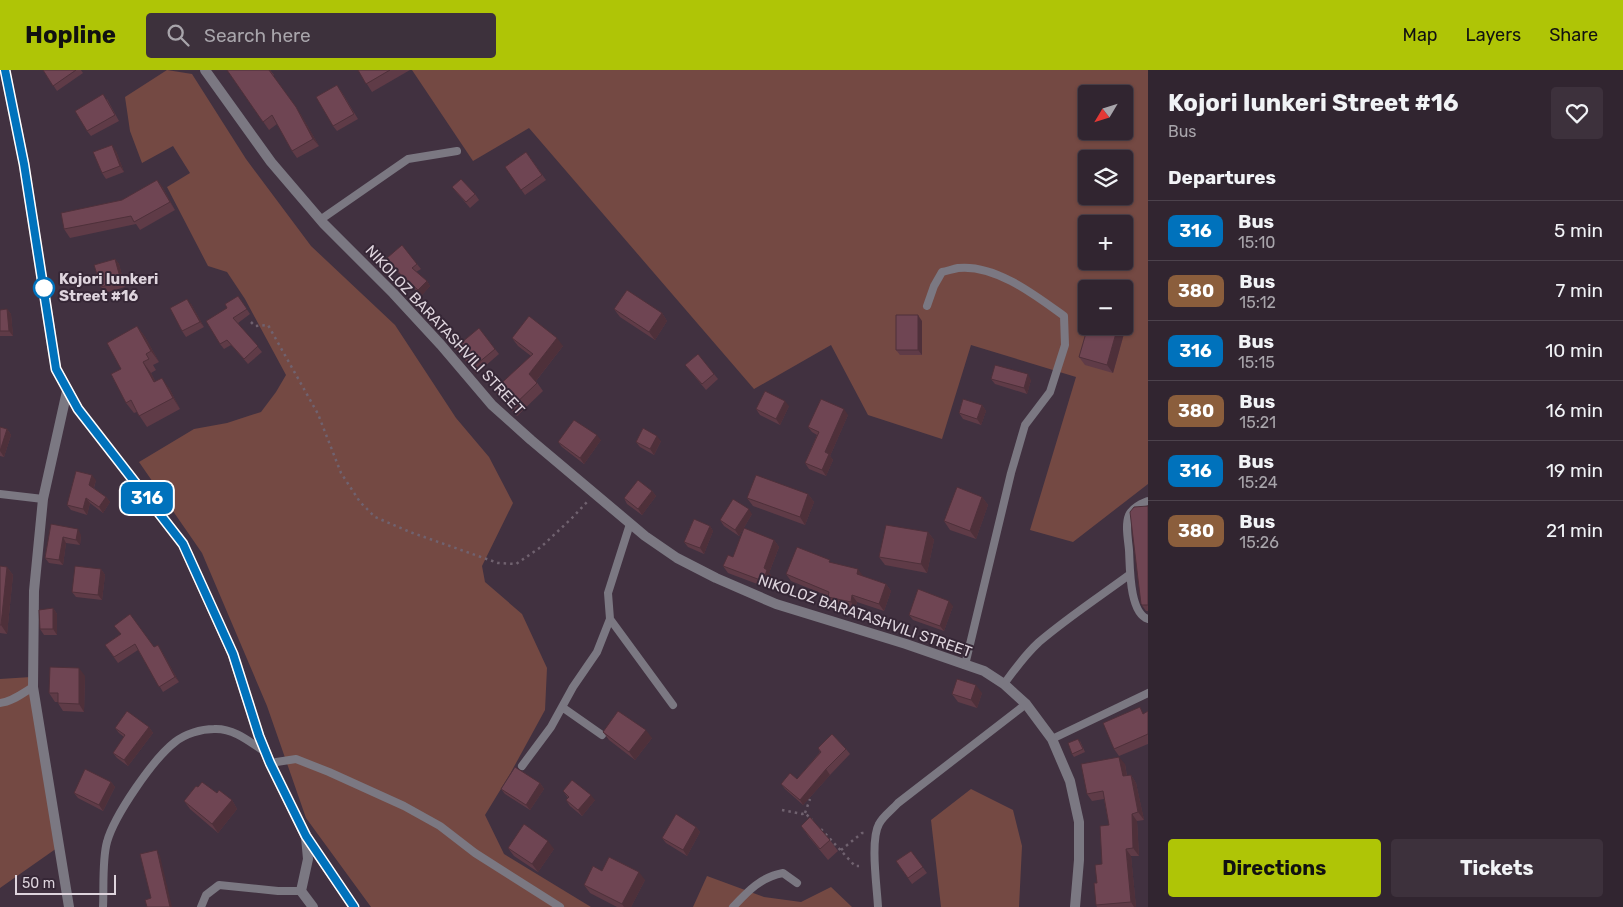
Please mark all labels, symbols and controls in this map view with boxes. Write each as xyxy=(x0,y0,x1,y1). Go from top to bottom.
search box xyxy=(146,13,496,58)
text: Hopline xyxy=(25,21,116,49)
icon: search xyxy=(164,21,192,49)
text: Search here xyxy=(204,24,311,47)
text: Map xyxy=(1403,24,1438,46)
text: Layers xyxy=(1466,24,1521,46)
text: Share xyxy=(1549,24,1598,46)
north arrow xyxy=(1078,85,1132,140)
map controls xyxy=(1078,85,1133,335)
button: heart xyxy=(1551,87,1603,139)
text: Kojori Iunkeri Street #16 xyxy=(1168,89,1459,117)
text: Bus xyxy=(1168,122,1196,141)
button: layers xyxy=(1078,150,1133,205)
text: Departures xyxy=(1168,166,1276,189)
text: Bus xyxy=(1238,210,1274,233)
button: + xyxy=(1078,215,1133,270)
text: 5 min xyxy=(1554,219,1603,242)
text: 316 xyxy=(1179,220,1212,242)
text: 15:10 xyxy=(1238,233,1275,252)
street label: NIKOLOZ BARATASHVILI STREET xyxy=(362,242,529,419)
place label: Kojori Iunkeri Street #16 xyxy=(59,270,158,305)
text: Bus xyxy=(1239,270,1275,293)
marker: Kojori Iunkeri Street #16 xyxy=(33,277,55,299)
text: 7 min xyxy=(1556,279,1603,302)
button: − xyxy=(1078,280,1133,335)
text: 380 xyxy=(1178,280,1214,302)
text: 15:12 xyxy=(1239,293,1276,312)
text: Bus xyxy=(1238,330,1274,353)
text: 10 min xyxy=(1545,339,1603,362)
text: 316 xyxy=(1179,340,1212,362)
text: 15:15 xyxy=(1238,353,1275,372)
text: Bus xyxy=(1239,390,1275,413)
text: 16 min xyxy=(1546,399,1603,422)
text: 380 xyxy=(1178,400,1214,422)
text: 15:21 xyxy=(1239,413,1276,432)
text: Bus xyxy=(1238,450,1274,473)
text: 19 min xyxy=(1546,459,1603,482)
text: 316 xyxy=(1179,460,1212,482)
text: 15:24 xyxy=(1238,473,1278,492)
line badge: 316 xyxy=(118,482,176,514)
text: 316 xyxy=(131,487,163,509)
text: Bus xyxy=(1239,510,1275,533)
text: 21 min xyxy=(1546,519,1603,542)
text: 380 xyxy=(1178,520,1214,542)
text: 15:26 xyxy=(1239,533,1279,552)
street label: NIKOLOZ BARATASHVILI STREET xyxy=(756,571,975,661)
button: Directions xyxy=(1168,839,1381,897)
button: Tickets xyxy=(1391,839,1603,897)
scale bar xyxy=(15,872,116,895)
text: 50 m xyxy=(22,875,55,892)

